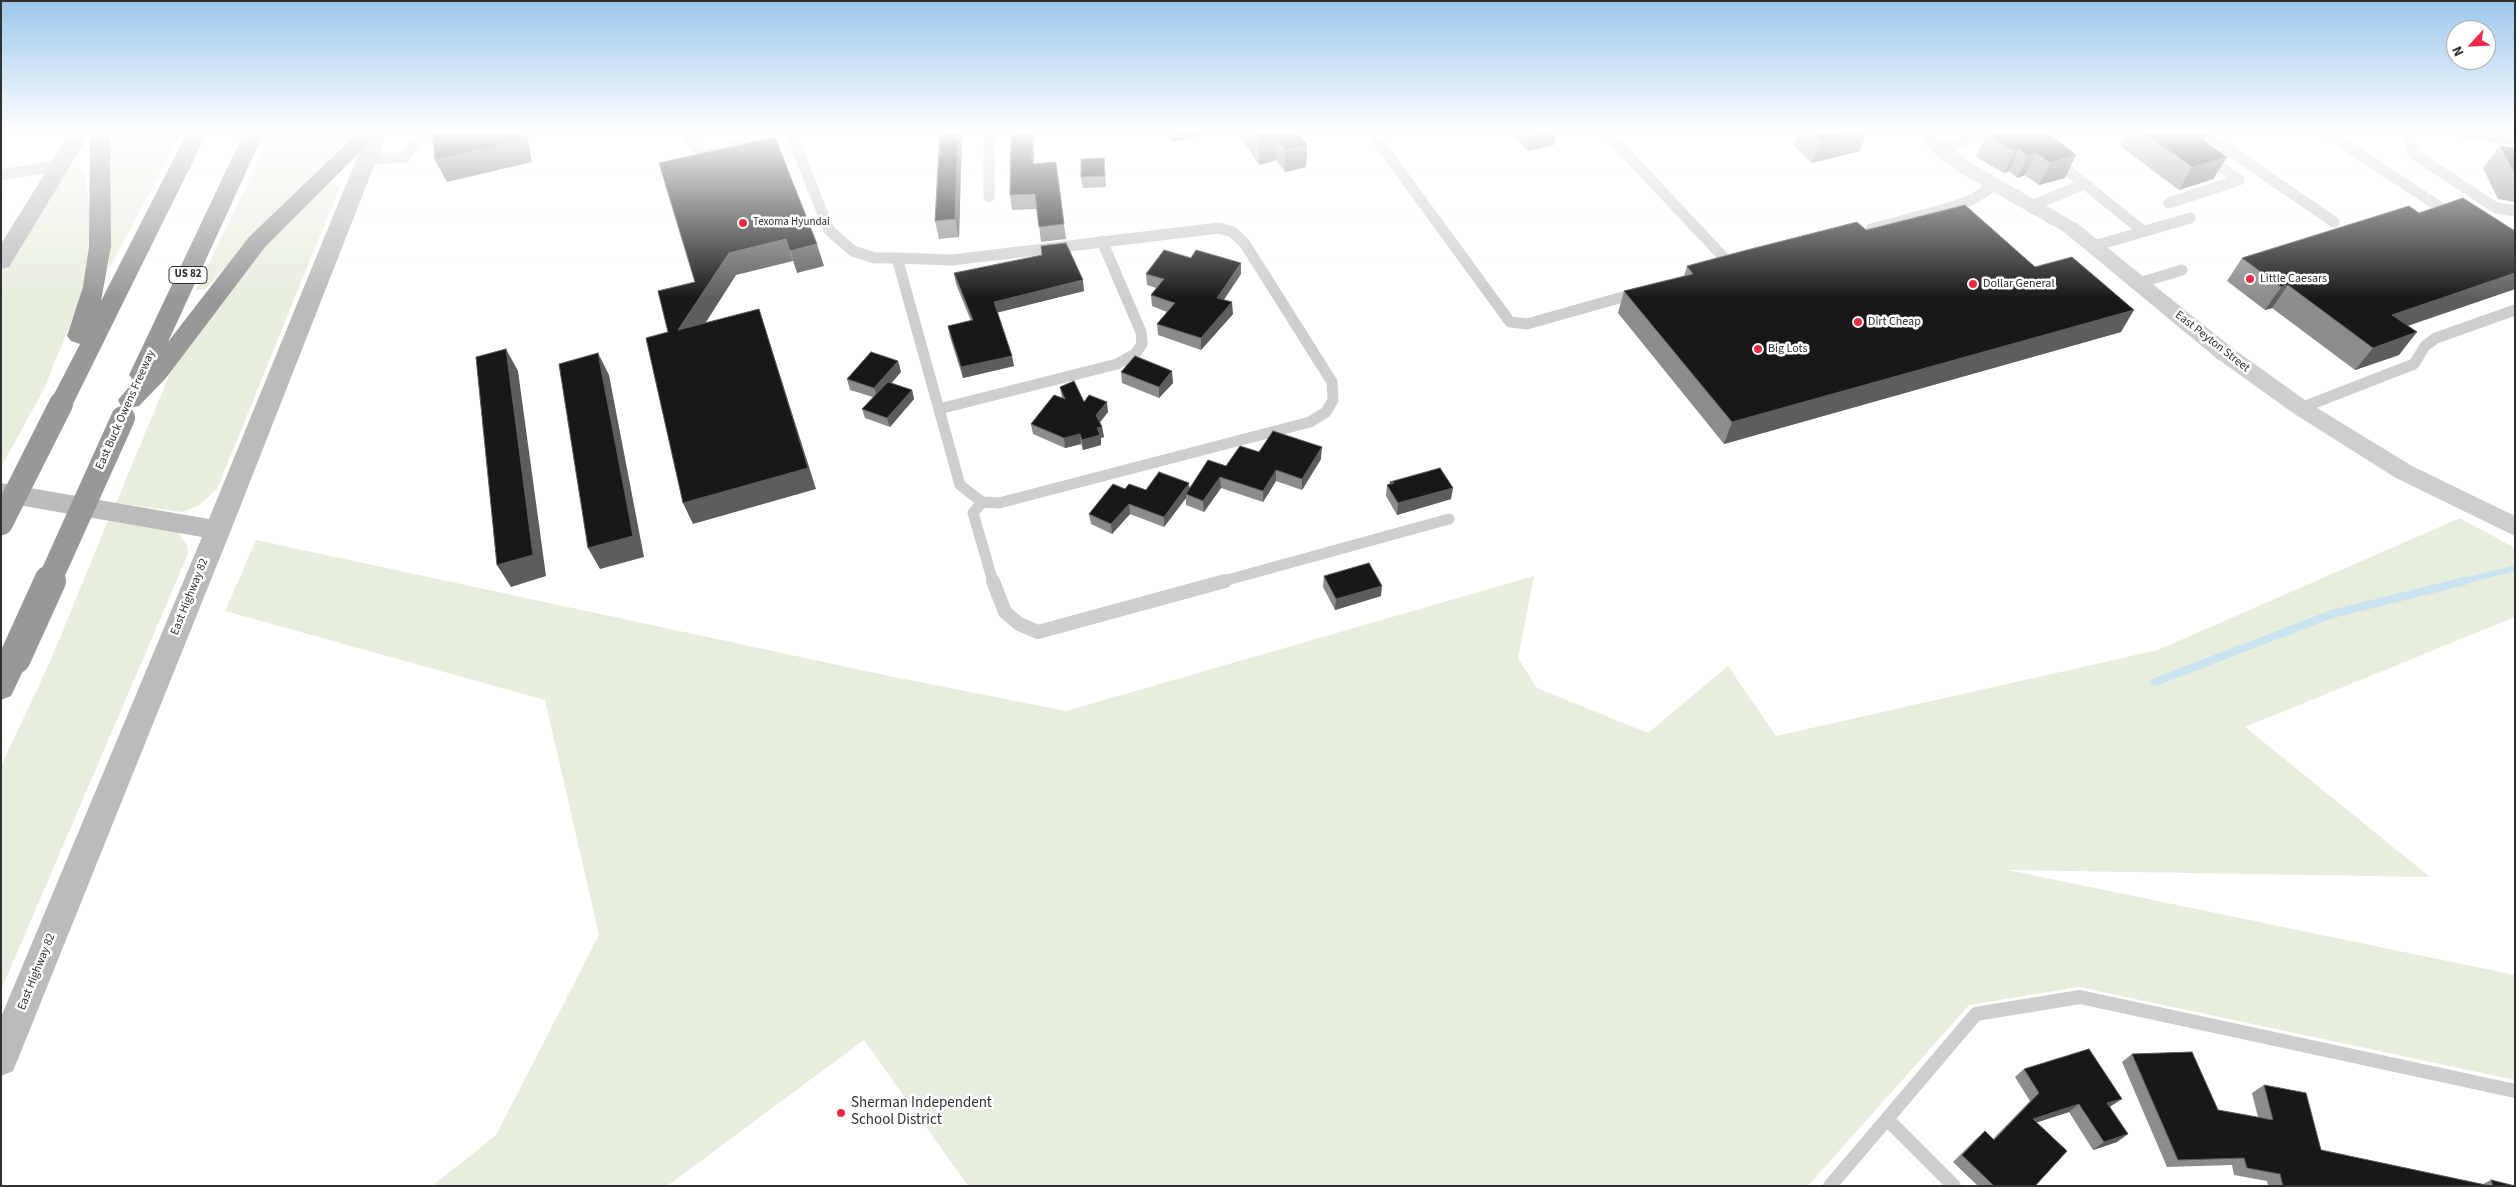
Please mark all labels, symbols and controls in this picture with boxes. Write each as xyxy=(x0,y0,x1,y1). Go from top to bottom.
north arrow xyxy=(2446,20,2496,70)
text: N xyxy=(2447,42,2469,59)
place label: Texoma Hyundai xyxy=(753,216,830,230)
marker: Texoma Hyundai xyxy=(737,217,749,229)
road number: US 82 xyxy=(169,266,207,284)
place label: Little Caesars xyxy=(2260,272,2327,286)
marker: Little Caesars xyxy=(2244,273,2256,285)
place label: Dollar General xyxy=(1983,277,2054,291)
marker: Dollar General xyxy=(1967,278,1979,290)
street label: East Peyton Street xyxy=(2172,308,2252,376)
place label: Dirt Cheap xyxy=(1868,315,1921,329)
marker: Dirt Cheap xyxy=(1852,316,1864,328)
place label: Big Lots xyxy=(1768,342,1807,356)
marker: Big Lots xyxy=(1752,343,1764,355)
street label: East Buck Owens Freeway xyxy=(93,348,159,472)
street label: East Highway 82 xyxy=(168,557,212,637)
street label: East Highway 82 xyxy=(15,932,59,1012)
place label: Sherman Independent School District xyxy=(851,1095,992,1130)
marker: Sherman Independent School District xyxy=(835,1107,847,1119)

